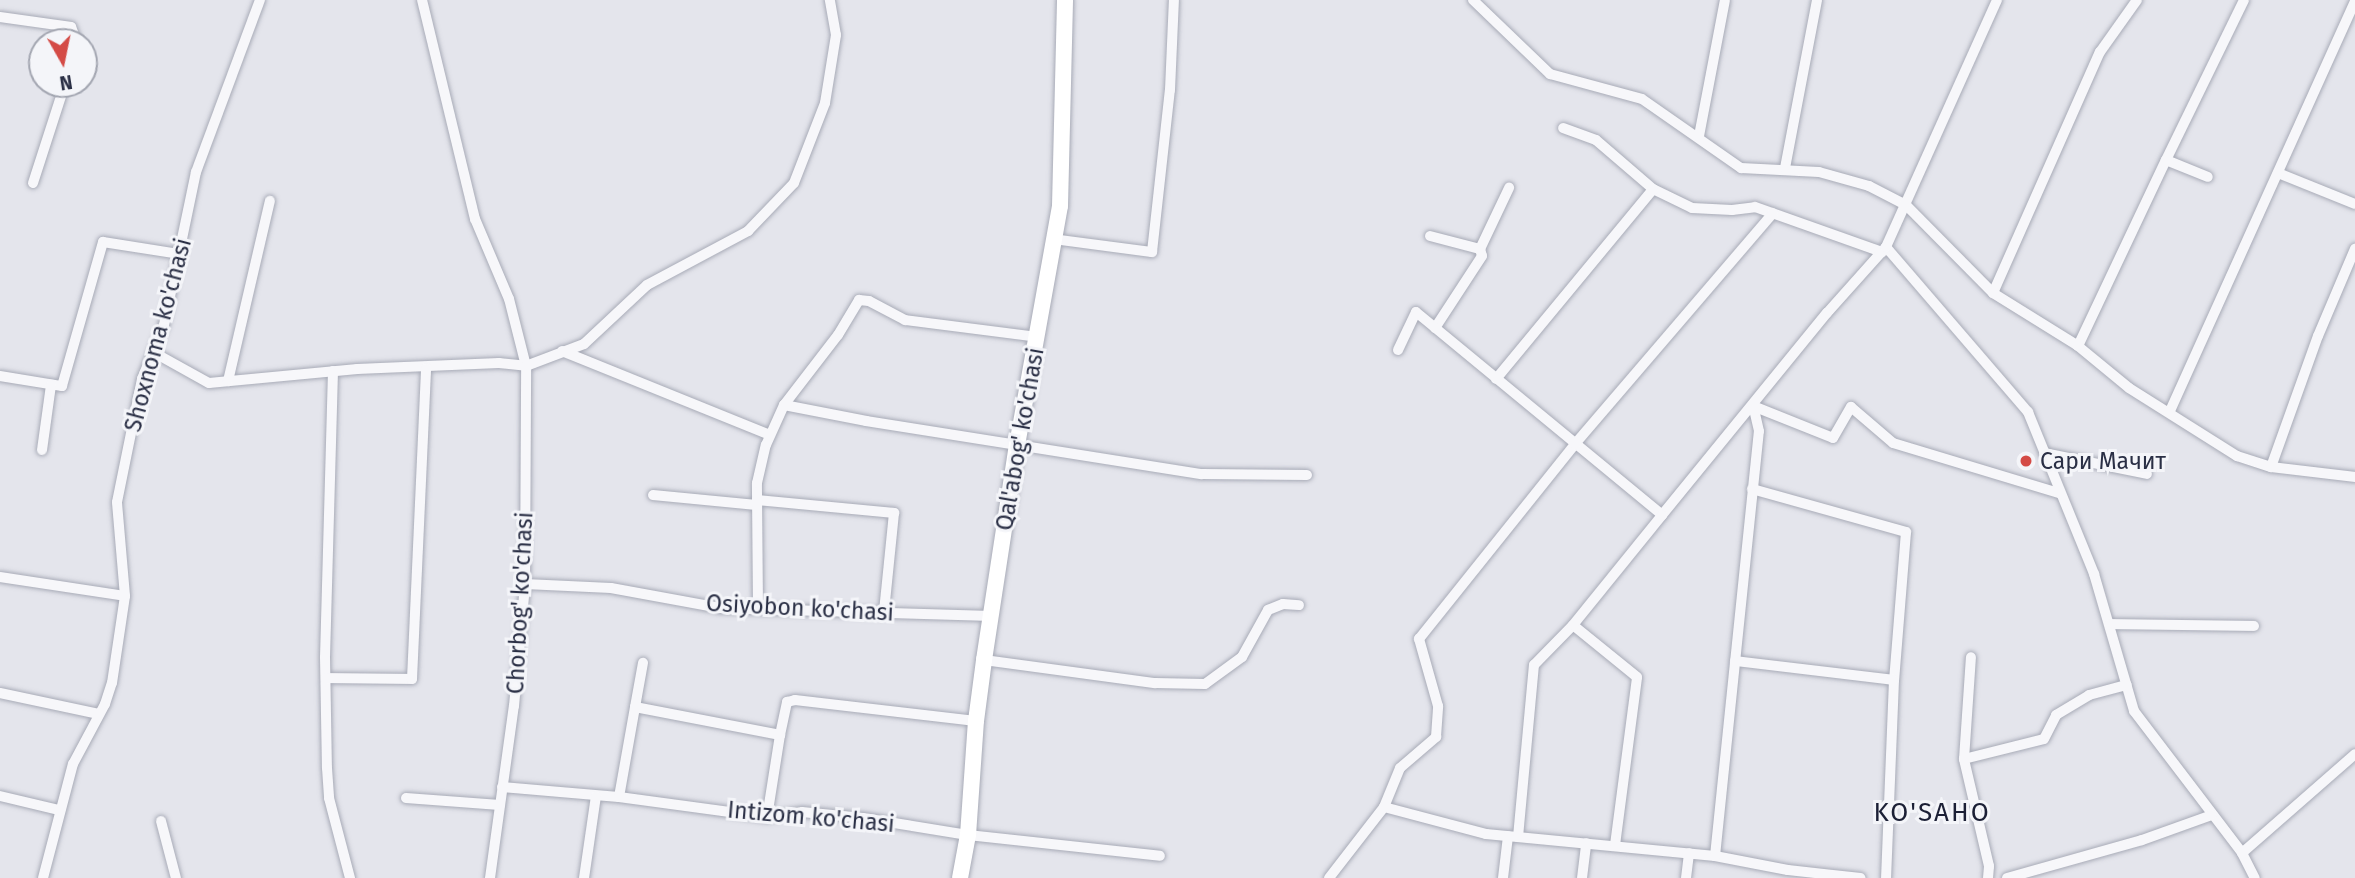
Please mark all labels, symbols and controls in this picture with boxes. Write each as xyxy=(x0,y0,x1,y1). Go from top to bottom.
north arrow xyxy=(28,28,98,98)
text: N xyxy=(58,70,74,95)
street label: Shoxnoma ko'chasi xyxy=(119,235,197,435)
street label: Qal'abog' ko'chasi xyxy=(990,345,1050,533)
place label: Сари Мачит xyxy=(2040,447,2166,475)
marker: Сари Мачит xyxy=(2018,453,2034,469)
street label: Сhorbog' ko'chasi xyxy=(501,511,539,695)
street label: Osiyobon ko'chasi xyxy=(705,589,895,627)
street label: Intizom ko'chasi xyxy=(726,796,896,838)
district label: KO'SAHO xyxy=(1874,797,1990,829)

